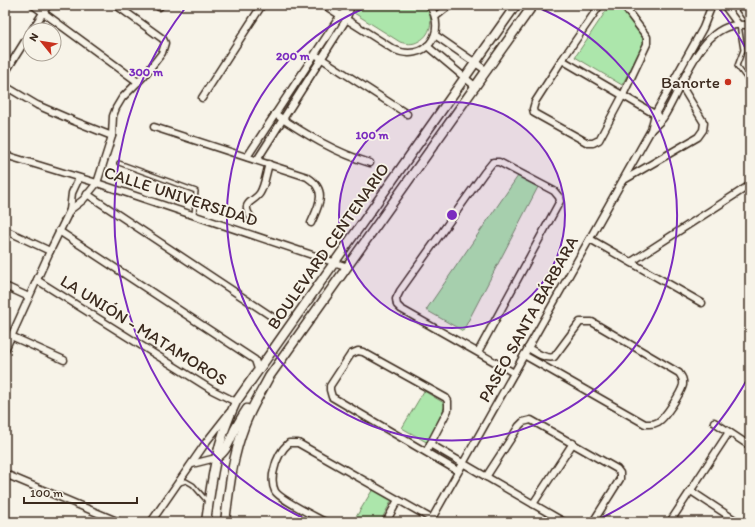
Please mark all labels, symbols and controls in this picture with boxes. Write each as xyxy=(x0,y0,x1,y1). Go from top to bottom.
north arrow xyxy=(22,22,62,62)
text: N xyxy=(26,31,41,44)
text: 200 m xyxy=(276,49,311,63)
text: 300 m xyxy=(129,65,164,79)
place label: Banorte xyxy=(661,72,720,92)
marker: Banorte xyxy=(723,77,733,87)
text: 100 m xyxy=(355,128,389,142)
street label: BOULEVARD CENTENARIO xyxy=(263,159,393,333)
street label: CALLE UNIVERSIDAD xyxy=(102,162,260,230)
centre of rings xyxy=(445,208,459,222)
street label: PASEO SANTA BÁRBARA xyxy=(474,232,582,405)
street label: LA UNIÓN - MATAMOROS xyxy=(57,270,231,390)
scale bar xyxy=(24,479,137,505)
text: 100 m xyxy=(30,486,63,500)

